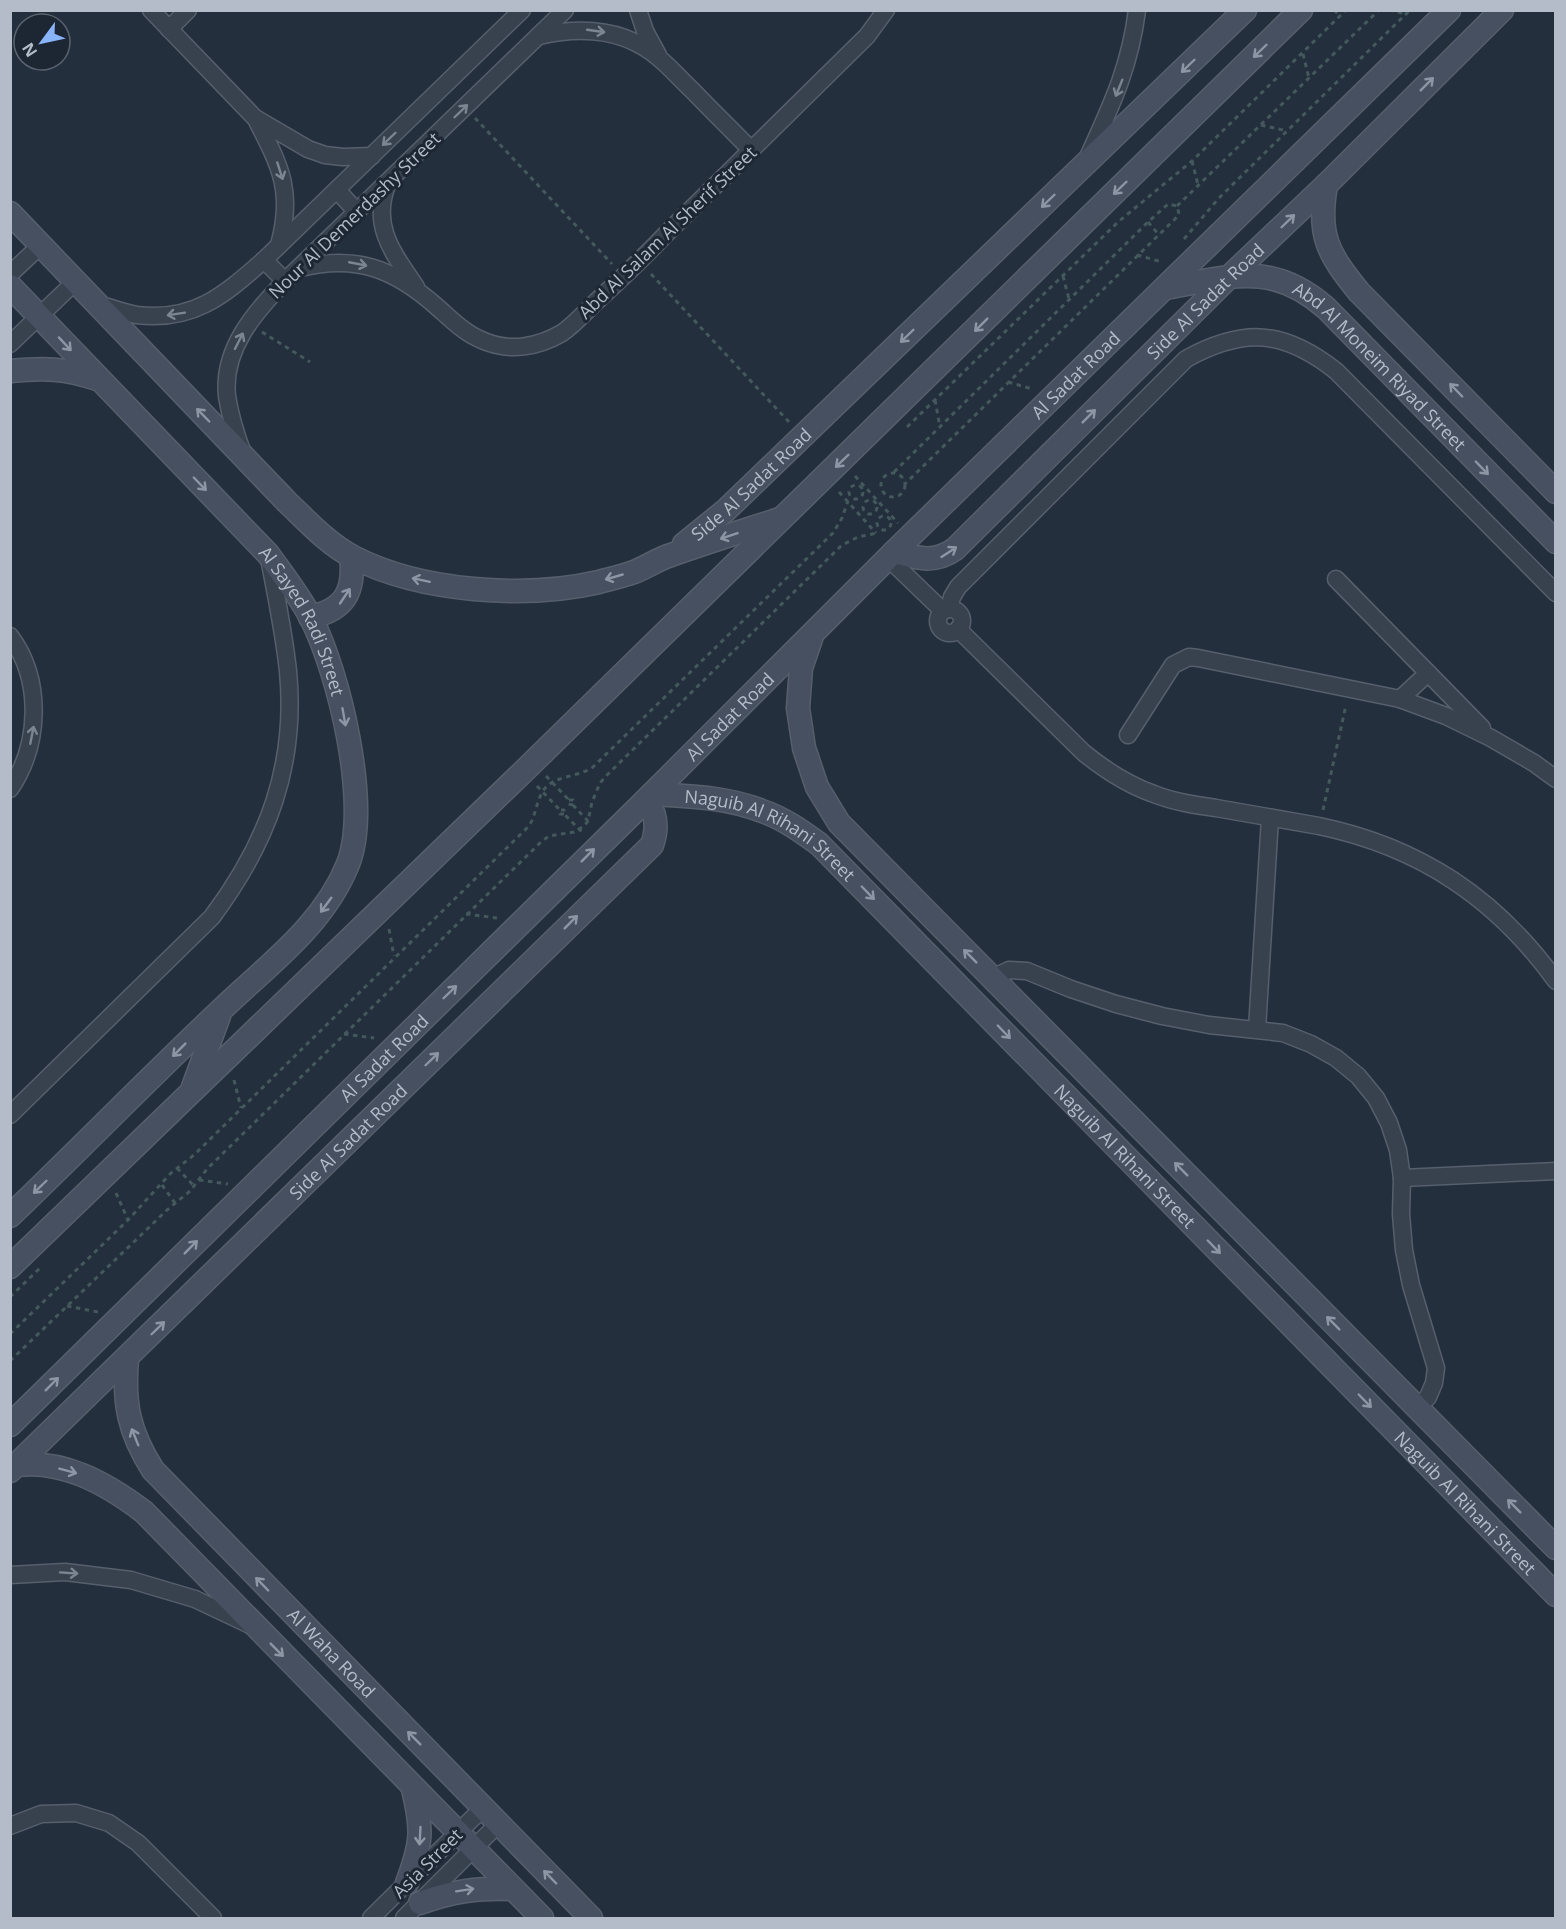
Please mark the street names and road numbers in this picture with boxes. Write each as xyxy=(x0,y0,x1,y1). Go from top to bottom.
street label: Nour Al Demerdashy Street xyxy=(263,126,445,304)
street label: Abd Al Salam Al Sherif Street xyxy=(573,140,761,324)
street label: Side Al Sadat Road xyxy=(1141,238,1269,364)
street label: Abd Al Moneim Riyad Street xyxy=(1289,276,1472,456)
street label: Al Sadat Road xyxy=(1026,326,1125,424)
street label: Side Al Sadat Road xyxy=(686,422,816,546)
street label: Al Sayed Radi Street xyxy=(254,540,350,698)
street label: Al Sadat Road xyxy=(680,667,779,766)
street label: Naguib Al Rihani Street xyxy=(684,784,861,886)
street label: Al Sadat Road xyxy=(334,1009,433,1107)
street label: Side Al Sadat Road xyxy=(284,1078,412,1204)
street label: Naguib Al Rihani Street xyxy=(1049,1079,1201,1233)
street label: Naguib Al Rihani Street xyxy=(1390,1426,1542,1580)
street label: Al Waha Road xyxy=(282,1603,381,1703)
street label: Asia Street xyxy=(387,1823,467,1903)

